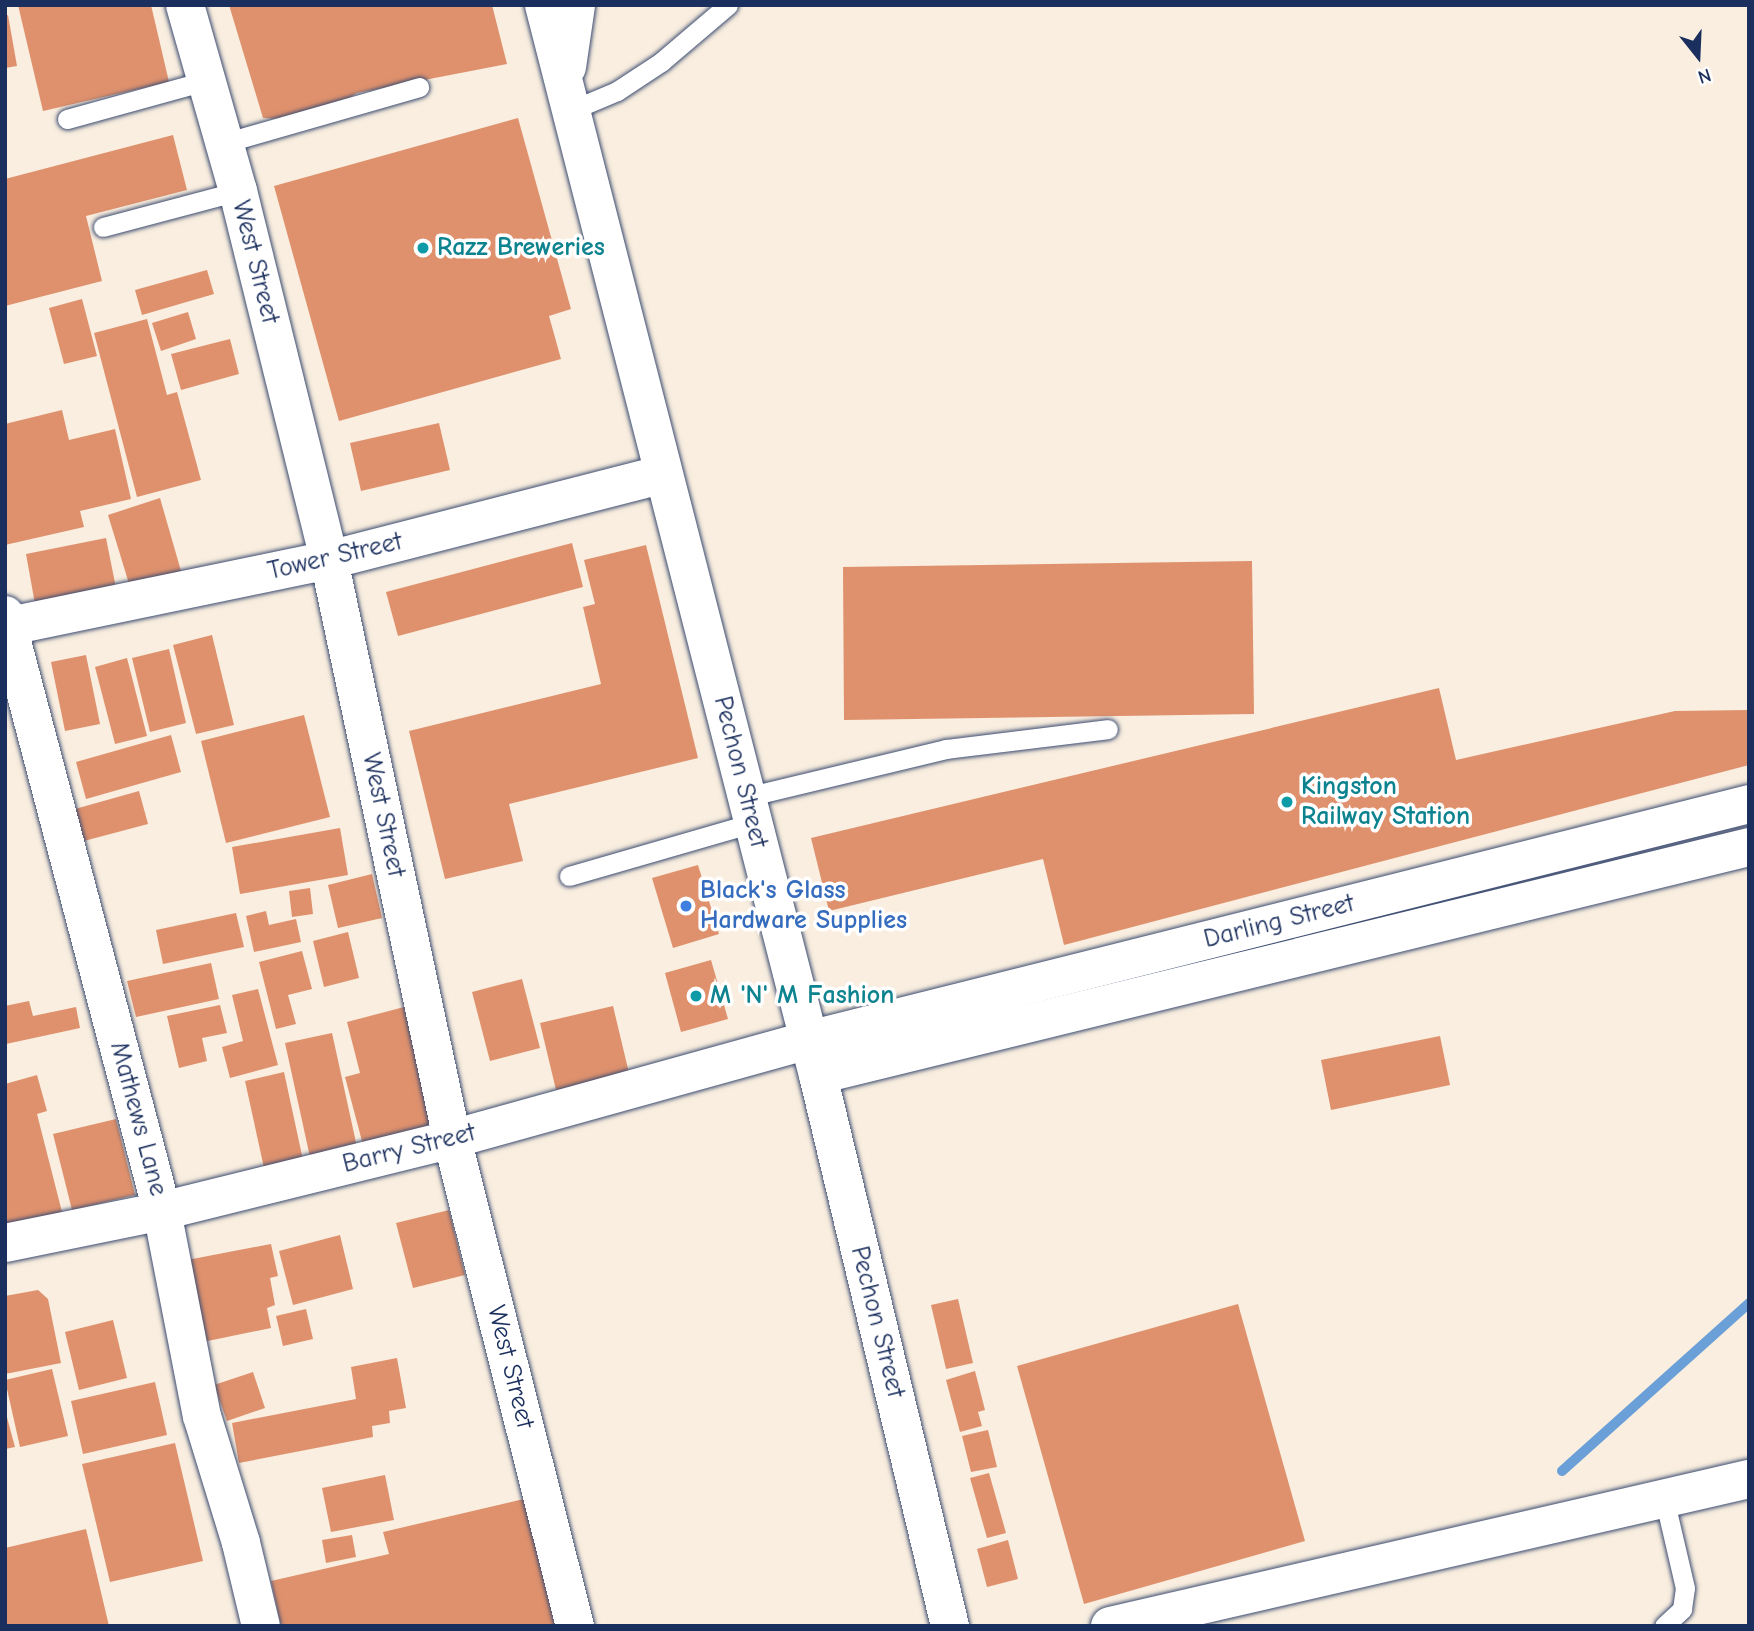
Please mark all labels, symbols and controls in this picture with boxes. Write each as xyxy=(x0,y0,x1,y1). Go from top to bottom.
north arrow xyxy=(1663,21,1733,91)
text: N xyxy=(1695,64,1714,88)
street label: West Street xyxy=(225,197,285,327)
place label: Razz Breweries xyxy=(437,232,605,264)
marker: Razz Breweries xyxy=(415,240,431,256)
street label: Tower Street xyxy=(265,526,405,588)
street label: Pechon Street xyxy=(706,693,774,851)
street label: West Street xyxy=(355,750,411,880)
place label: Kingston Railway Station xyxy=(1301,771,1470,832)
marker: Kingston Railway Station xyxy=(1279,794,1295,810)
place label: Black's Glass Hardware Supplies xyxy=(700,875,907,936)
street label: Darling Street xyxy=(1201,888,1357,956)
marker: Black's Glass Hardware Supplies xyxy=(678,898,694,914)
place label: M 'N' M Fashion xyxy=(710,980,894,1012)
marker: M 'N' M Fashion xyxy=(688,988,704,1004)
street label: Mathews Lane xyxy=(102,1039,174,1199)
street label: Barry Street xyxy=(339,1117,479,1181)
street label: Pechon Street xyxy=(843,1243,911,1401)
street label: West Street xyxy=(480,1302,540,1432)

